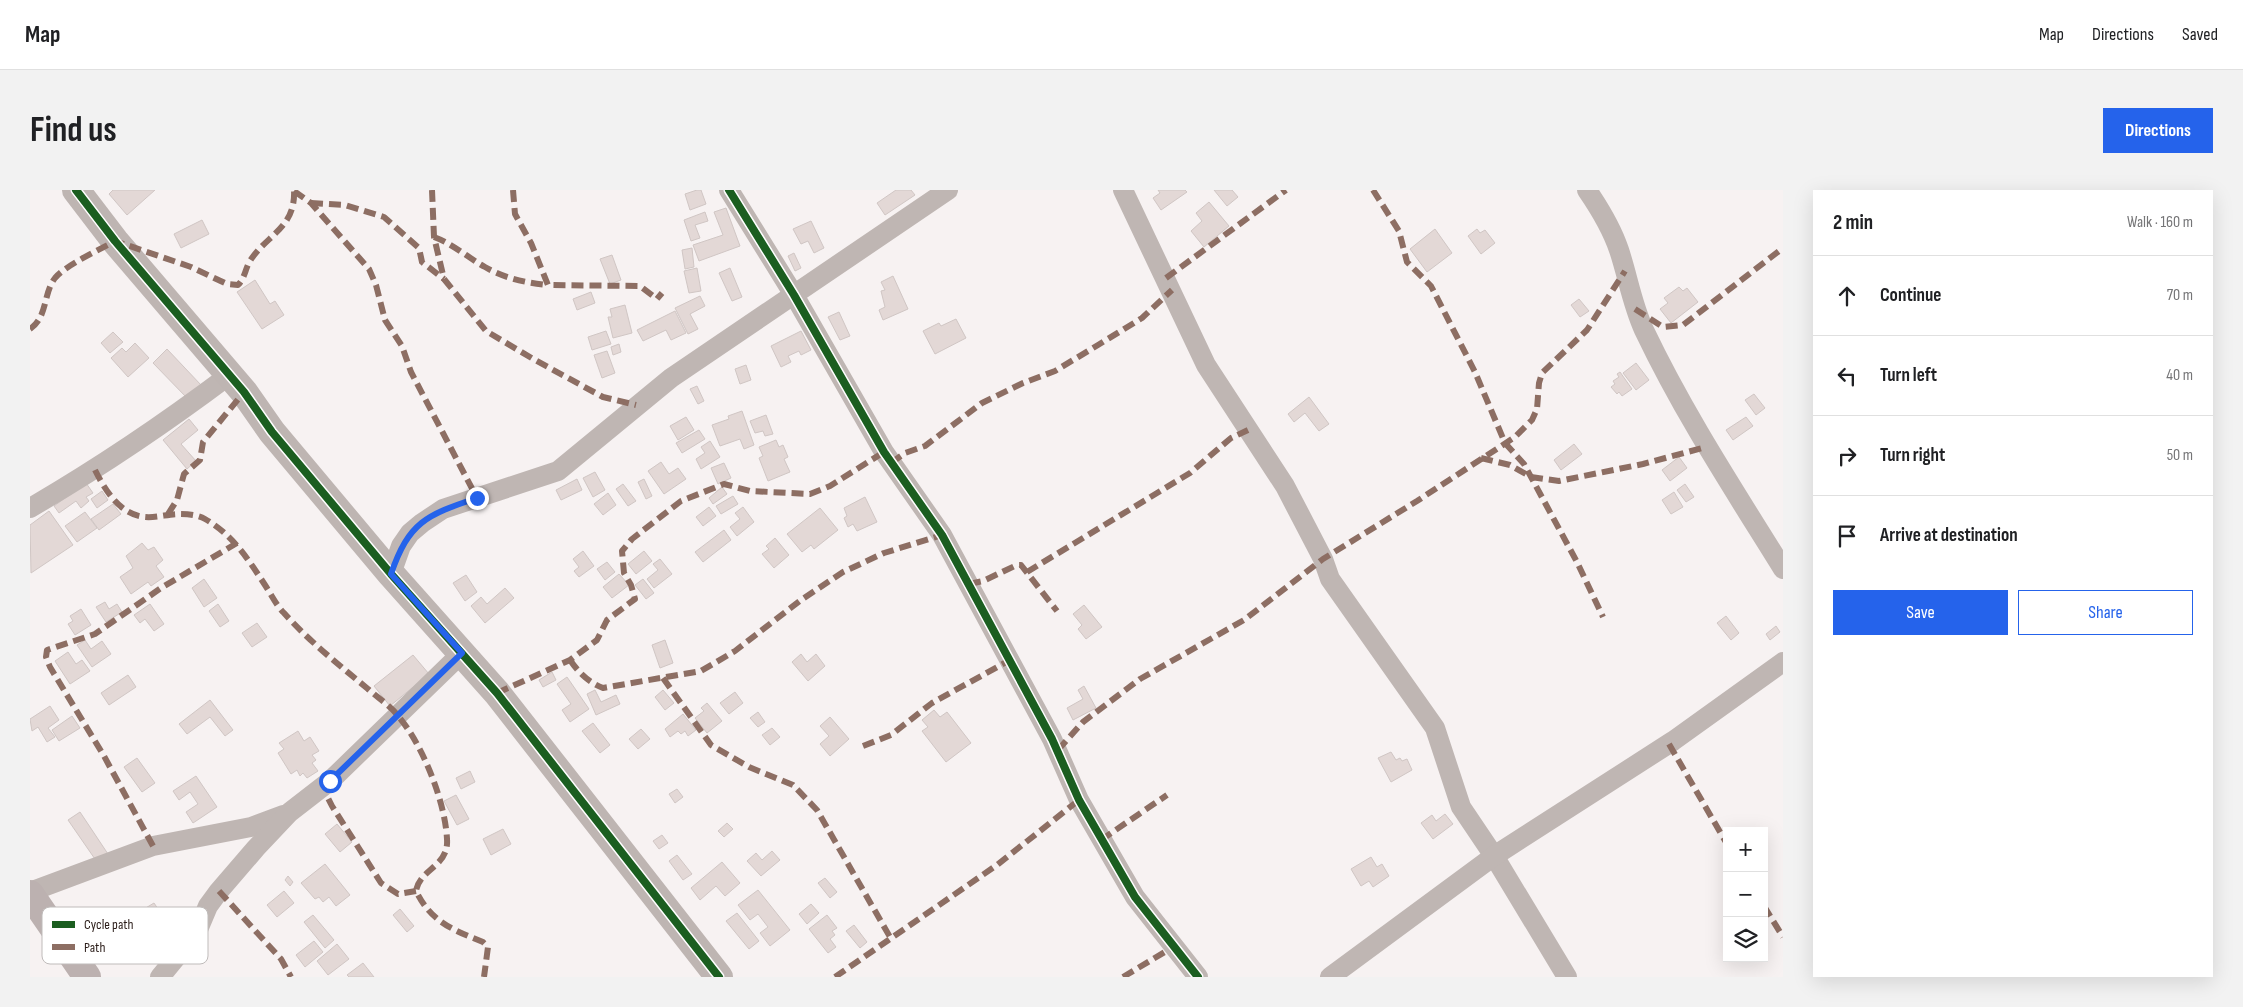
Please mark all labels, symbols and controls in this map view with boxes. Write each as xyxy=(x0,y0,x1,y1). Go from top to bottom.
text: Map xyxy=(25,20,60,49)
text: Map xyxy=(2039,24,2064,45)
text: Directions xyxy=(2092,24,2154,45)
text: Saved xyxy=(2182,24,2218,45)
button: Directions xyxy=(2103,108,2213,153)
text: Find us xyxy=(30,109,117,152)
text: 2 min xyxy=(1833,210,1873,235)
text: Walk · 160 m xyxy=(2127,213,2193,232)
icon: ahead xyxy=(1833,282,1861,310)
text: Continue xyxy=(1880,284,1941,307)
text: 70 m xyxy=(2167,286,2193,305)
icon: left xyxy=(1833,362,1861,390)
text: Turn left xyxy=(1880,364,1937,387)
text: 40 m xyxy=(2166,366,2193,385)
icon: right xyxy=(1833,442,1861,470)
text: Turn right xyxy=(1880,444,1945,467)
text: 50 m xyxy=(2167,446,2193,465)
route end xyxy=(466,487,489,510)
icon: arrive xyxy=(1833,522,1861,550)
text: Arrive at destination xyxy=(1880,524,2018,547)
button: Save xyxy=(1833,590,2008,635)
button: Share xyxy=(2018,590,2193,635)
route start xyxy=(319,770,342,793)
map controls xyxy=(1723,827,1768,962)
button: + xyxy=(1723,827,1768,872)
button: − xyxy=(1723,872,1768,917)
legend xyxy=(42,907,208,964)
text: Cycle path xyxy=(84,916,134,933)
button: layers xyxy=(1723,917,1768,962)
text: Path xyxy=(84,939,105,956)

